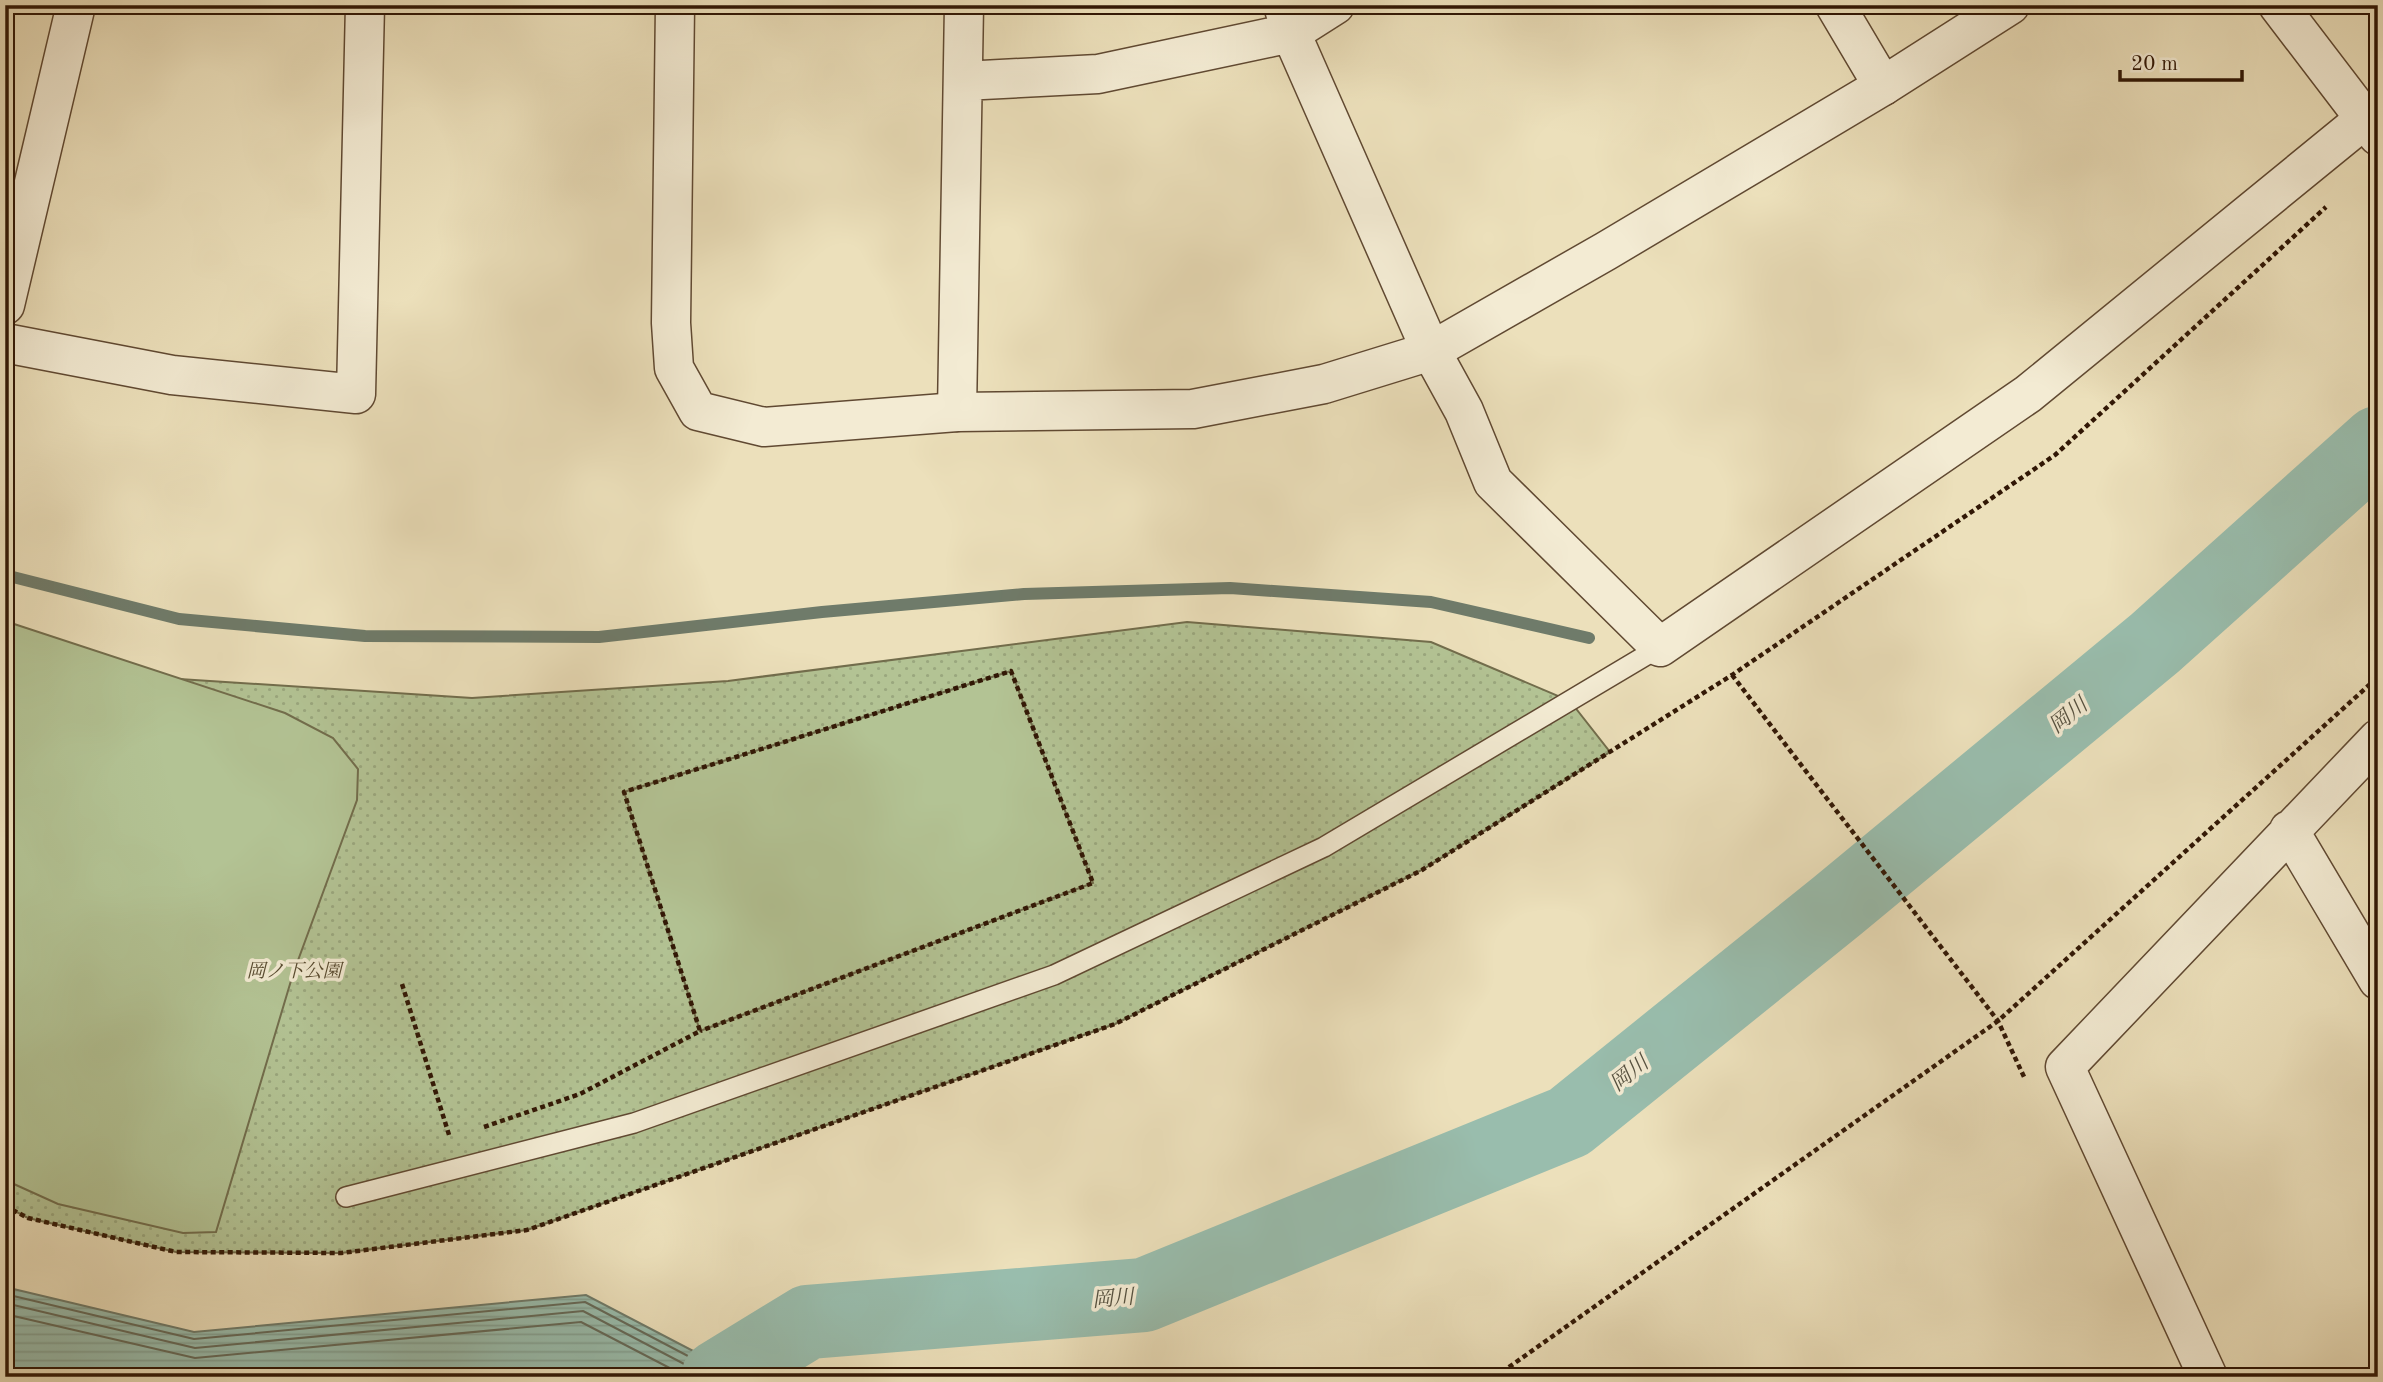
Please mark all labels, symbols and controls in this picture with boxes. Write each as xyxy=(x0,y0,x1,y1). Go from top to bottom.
scale bar xyxy=(2120,38,2243,82)
text: 20 m xyxy=(2131,54,2178,75)
water label: 岡川 xyxy=(2045,692,2093,738)
park label: 岡ノ下公園 xyxy=(246,961,344,982)
water label: 岡川 xyxy=(1606,1050,1654,1096)
water label: 岡川 xyxy=(1091,1285,1137,1312)

